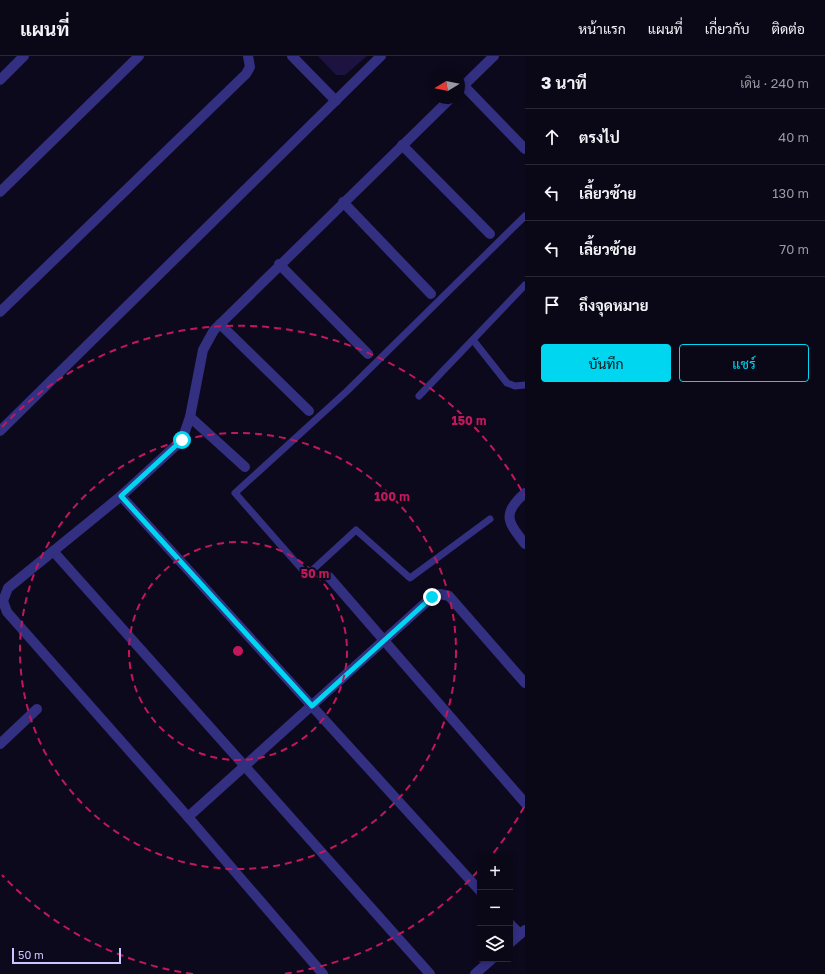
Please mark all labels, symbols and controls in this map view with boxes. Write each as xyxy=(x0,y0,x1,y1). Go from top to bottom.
text: แผนที่ xyxy=(20,17,69,40)
text: หน้าแรก xyxy=(578,20,626,37)
text: แผนที่ xyxy=(648,20,683,37)
text: เกี่ยวกับ xyxy=(705,20,749,37)
text: ติดต่อ xyxy=(771,20,805,37)
north arrow xyxy=(429,68,465,104)
text: 3 นาที xyxy=(541,72,587,93)
text: เดิน · 240 m xyxy=(740,75,809,91)
icon: ahead xyxy=(541,126,563,148)
text: ตรงไป xyxy=(579,128,620,146)
text: 40 m xyxy=(778,129,809,145)
icon: left xyxy=(541,182,563,204)
text: เลี้ยวซ้าย xyxy=(579,184,636,202)
text: 130 m xyxy=(772,185,809,201)
icon: left xyxy=(541,238,563,260)
text: เลี้ยวซ้าย xyxy=(579,240,636,258)
text: 70 m xyxy=(779,241,809,257)
icon: arrive xyxy=(541,294,563,316)
text: ถึงจุดหมาย xyxy=(579,296,649,314)
button: บันทึก xyxy=(541,344,671,382)
button: แชร์ xyxy=(679,344,809,382)
text: 150 m xyxy=(452,413,486,428)
route start xyxy=(173,431,191,449)
text: 100 m xyxy=(374,489,410,504)
text: 50 m xyxy=(301,566,329,581)
route end xyxy=(423,588,441,606)
centre of rings xyxy=(231,644,245,658)
map controls xyxy=(477,854,513,962)
button: + xyxy=(477,854,513,890)
button: − xyxy=(477,890,513,926)
button: layers xyxy=(477,926,513,962)
scale bar xyxy=(12,946,121,965)
text: 50 m xyxy=(18,948,44,961)

